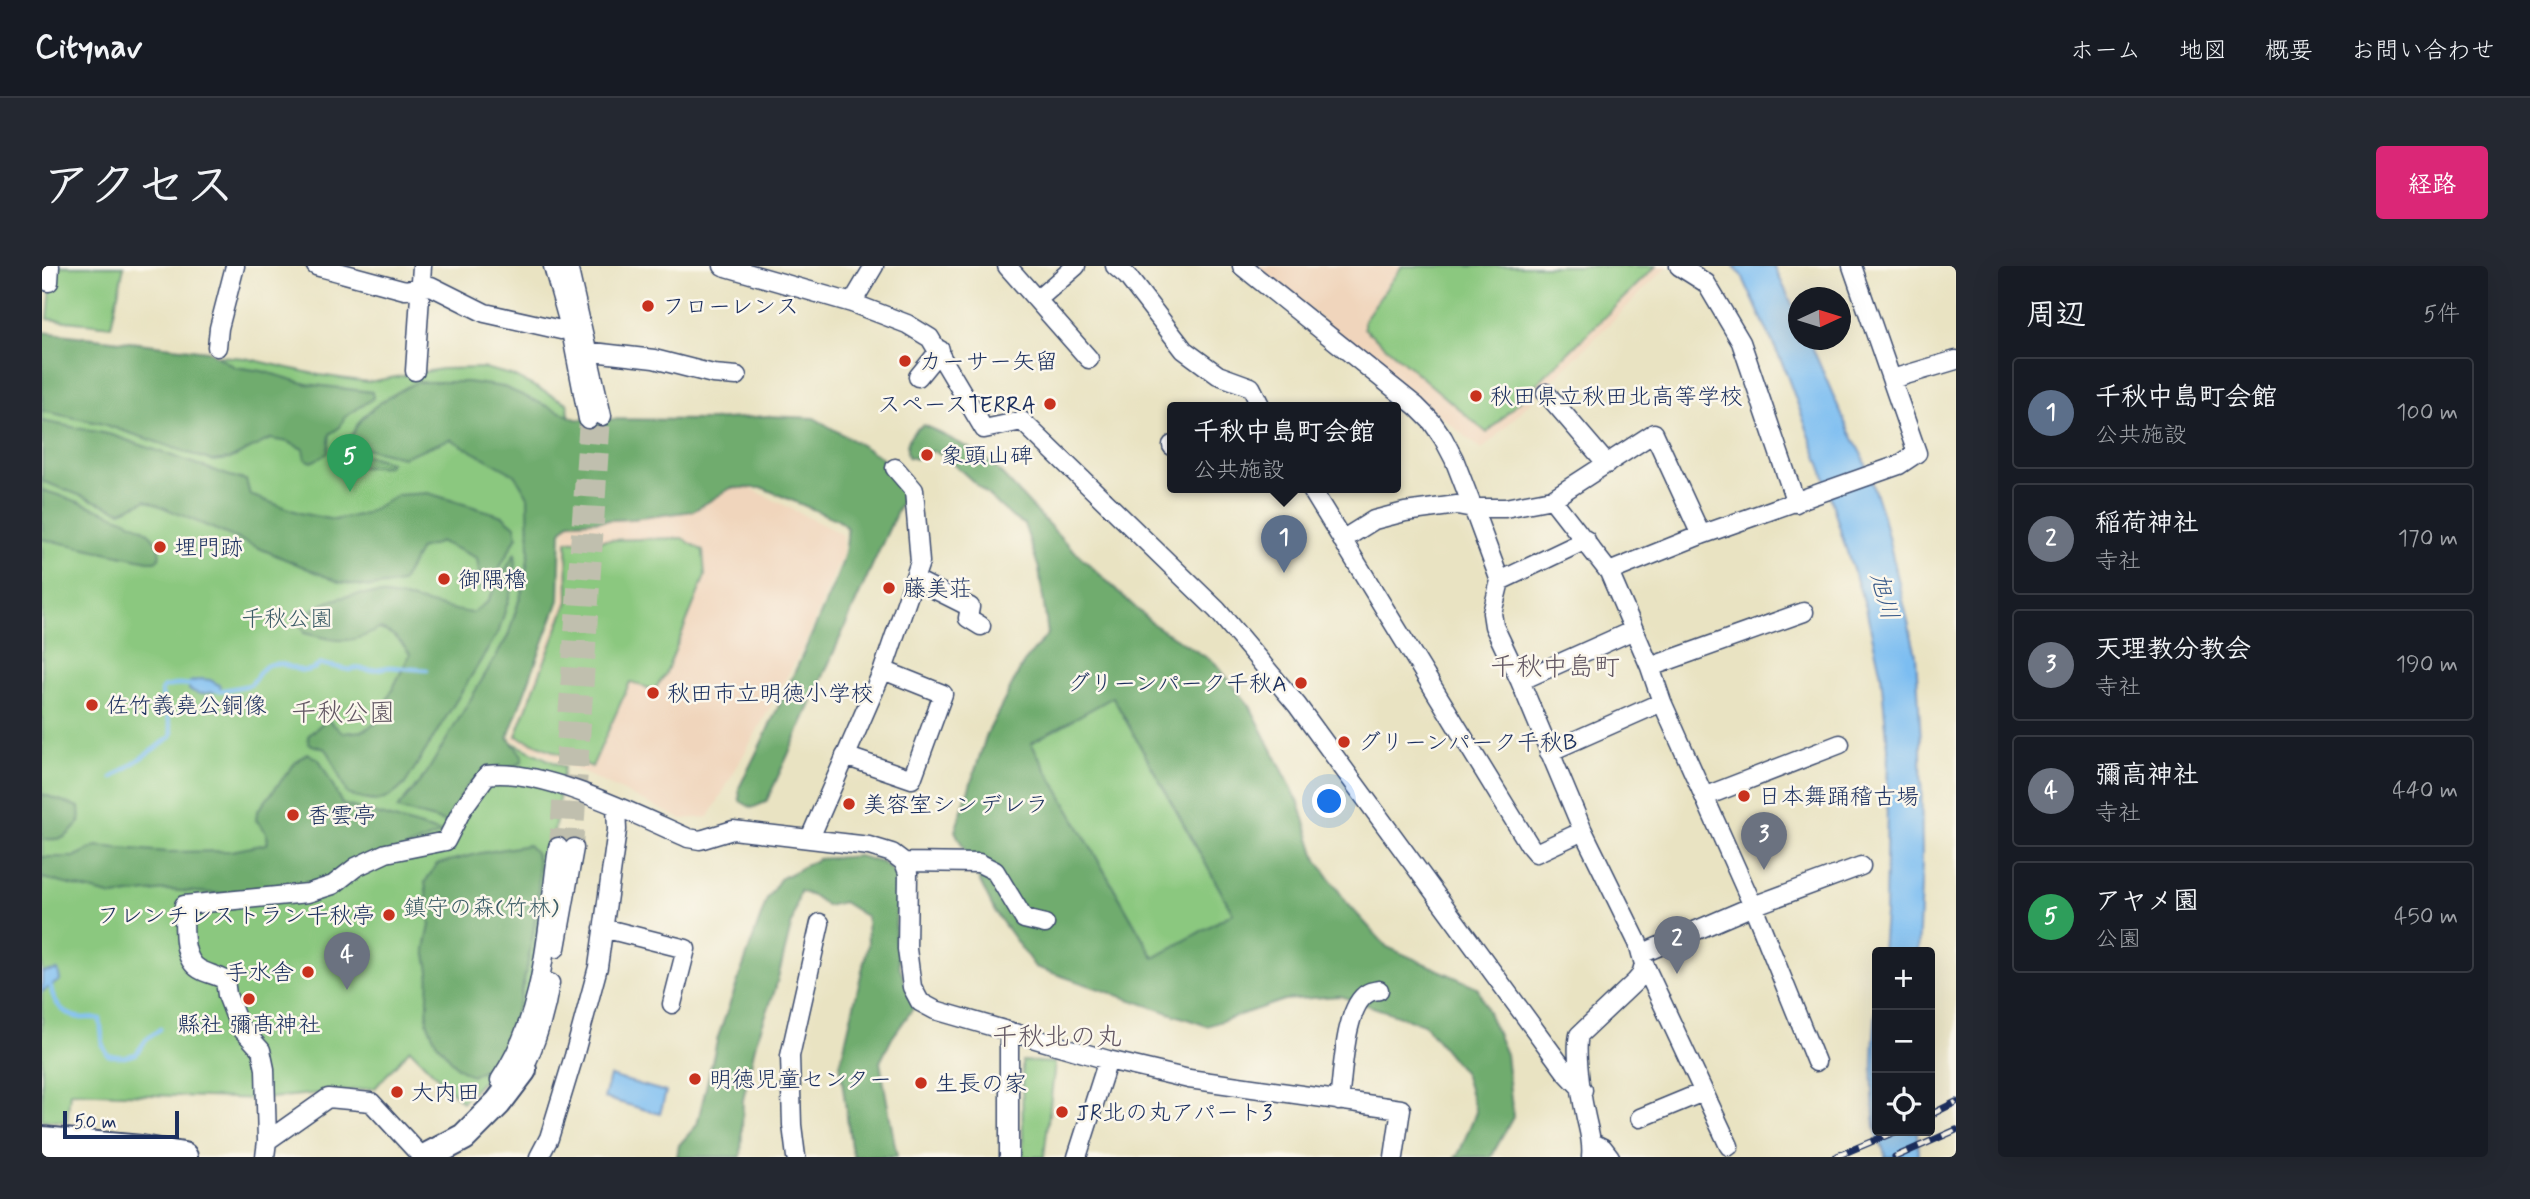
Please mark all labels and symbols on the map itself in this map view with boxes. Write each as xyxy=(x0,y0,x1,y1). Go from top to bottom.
north arrow xyxy=(1788,287,1851,350)
place label: フローレンス xyxy=(662,293,799,323)
marker: フローレンス xyxy=(640,298,656,314)
place label: カーサー矢留 xyxy=(919,348,1058,378)
marker: カーサー矢留 xyxy=(897,353,913,369)
place label: 秋田県立秋田北高等学校 xyxy=(1490,383,1743,413)
marker: 秋田県立秋田北高等学校 xyxy=(1468,388,1484,404)
place label: スペースTERRA xyxy=(878,391,1036,421)
marker: スペースTERRA xyxy=(1042,396,1058,412)
pin: 5 xyxy=(327,434,373,492)
place label: 象頭山碑 xyxy=(941,442,1033,472)
marker: 象頭山碑 xyxy=(919,447,935,463)
pin: 1 xyxy=(1261,515,1307,573)
place label: 埋門跡 xyxy=(174,534,243,564)
marker: 埋門跡 xyxy=(152,539,168,555)
place label: 御隅櫓 xyxy=(458,566,527,596)
water label: 旭川 xyxy=(1862,569,1905,624)
marker: 御隅櫓 xyxy=(436,571,452,587)
place label: 藤美荘 xyxy=(903,575,972,605)
marker: 藤美荘 xyxy=(881,580,897,596)
park label: 千秋公園 xyxy=(241,605,333,635)
district label: 千秋中島町 xyxy=(1490,651,1620,685)
place label: グリーンパーク千秋A xyxy=(1067,670,1287,700)
marker: グリーンパーク千秋A xyxy=(1293,675,1309,691)
place label: 秋田市立明徳小学校 xyxy=(667,680,874,710)
marker: 秋田市立明徳小学校 xyxy=(645,685,661,701)
place label: 佐竹義堯公銅像 xyxy=(106,692,267,722)
marker: 佐竹義堯公銅像 xyxy=(84,697,100,713)
district label: 千秋公園 xyxy=(291,697,395,731)
place label: グリーンパーク千秋B xyxy=(1358,729,1577,759)
marker: グリーンパーク千秋B xyxy=(1336,734,1352,750)
place label: 日本舞踊稽古場 xyxy=(1758,783,1919,813)
your location xyxy=(1312,784,1346,818)
marker: 日本舞踊稽古場 xyxy=(1736,788,1752,804)
place label: 美容室シンデレラ xyxy=(863,791,1048,821)
marker: 美容室シンデレラ xyxy=(841,796,857,812)
place label: 香雲亭 xyxy=(307,802,376,832)
marker: 香雲亭 xyxy=(285,807,301,823)
pin: 3 xyxy=(1741,812,1787,870)
park label: 鎮守の森(竹林) xyxy=(403,894,559,924)
place label: フレンチレストラン千秋亭 xyxy=(97,902,375,932)
marker: フレンチレストラン千秋亭 xyxy=(381,907,397,923)
pin: 2 xyxy=(1654,916,1700,974)
pin: 4 xyxy=(324,932,370,990)
place label: 手水舎 xyxy=(225,959,294,989)
marker: 手水舎 xyxy=(300,964,316,980)
marker: 縣社 彌髙神社 xyxy=(241,991,257,1007)
place label: 縣社 彌髙神社 xyxy=(177,1011,321,1041)
district label: 千秋北の丸 xyxy=(992,1021,1122,1055)
place label: 明徳児童センター xyxy=(709,1066,892,1096)
place label: 生長の家 xyxy=(935,1070,1027,1100)
marker: 明徳児童センター xyxy=(687,1071,703,1087)
marker: 生長の家 xyxy=(913,1075,929,1091)
place label: 大内田 xyxy=(411,1079,480,1109)
marker: 大内田 xyxy=(389,1084,405,1100)
place label: JR北の丸アパート3 xyxy=(1076,1099,1272,1129)
marker: JR北の丸アパート3 xyxy=(1054,1104,1070,1120)
scale bar xyxy=(63,1108,178,1140)

